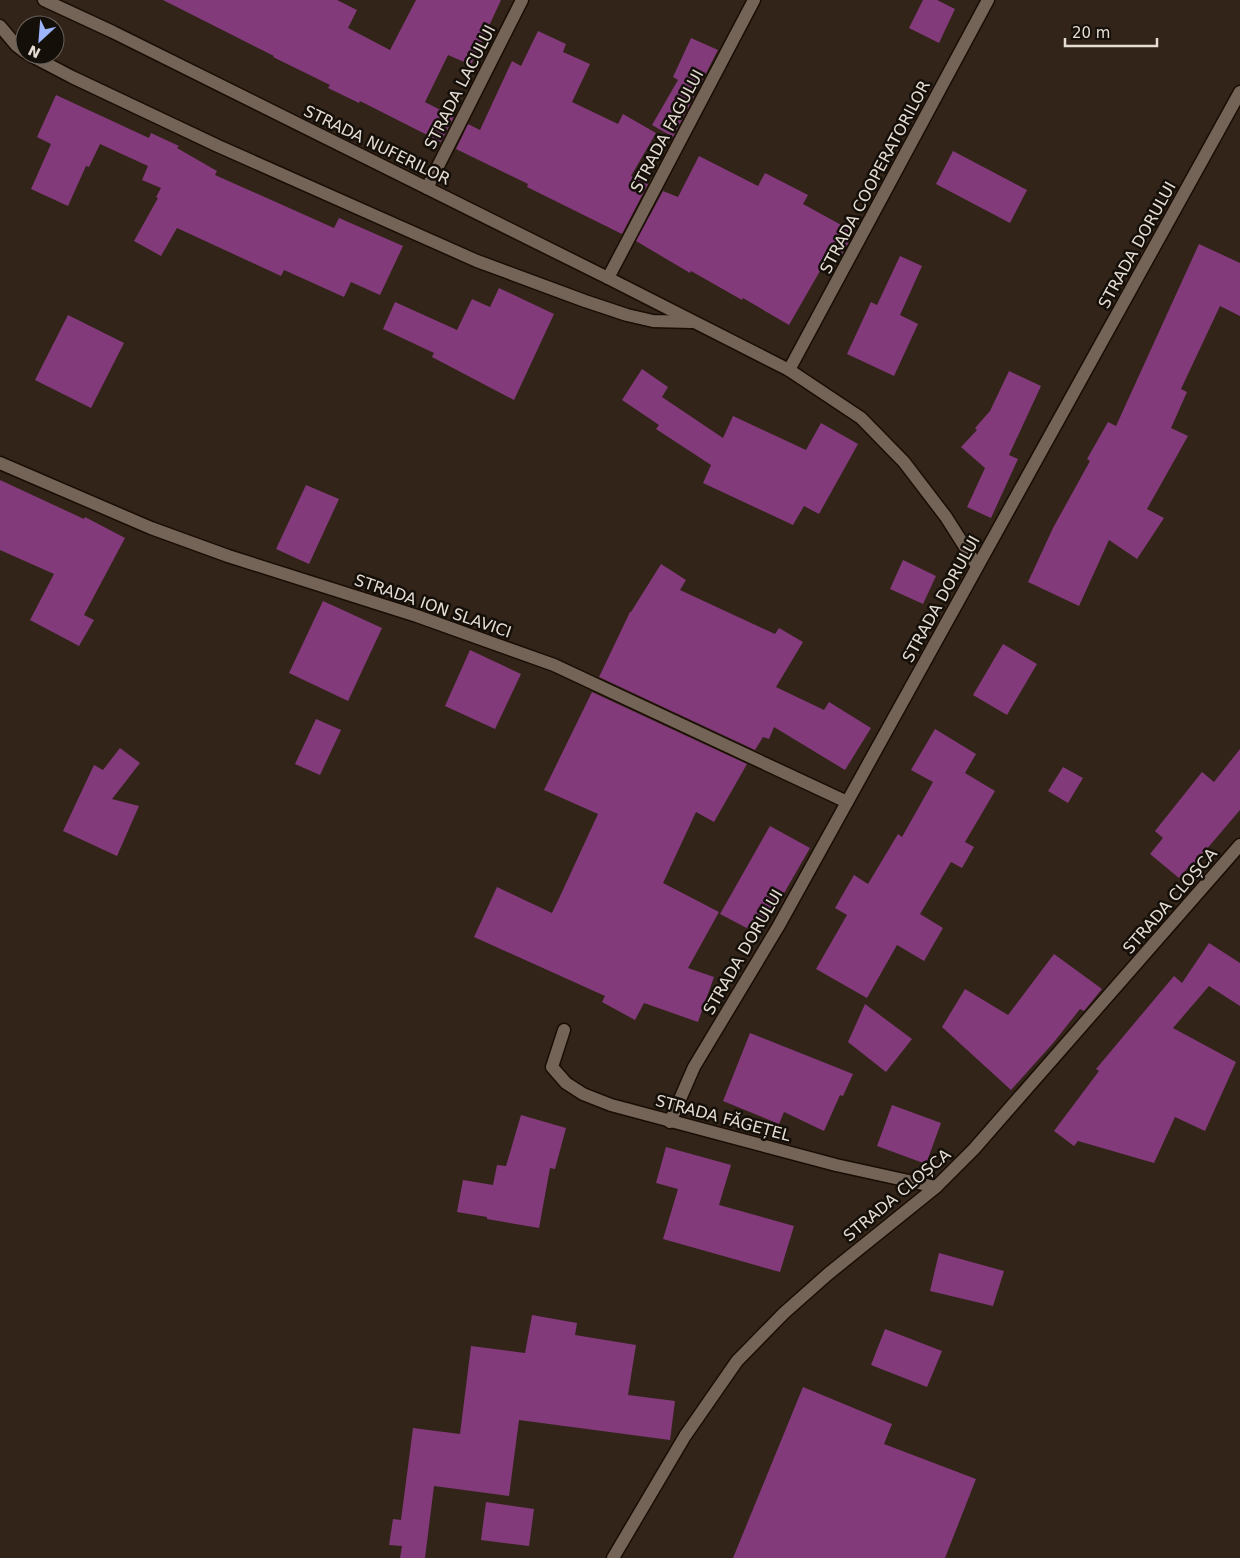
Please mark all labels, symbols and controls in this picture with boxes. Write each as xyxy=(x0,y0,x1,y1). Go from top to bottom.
north arrow xyxy=(15,15,65,65)
scale bar xyxy=(1065,15,1158,47)
street label: STRADA LACULUI xyxy=(420,22,500,152)
text: 20 m xyxy=(1072,24,1110,42)
text: N xyxy=(26,42,43,61)
street label: STRADA FAGULUI xyxy=(627,66,707,196)
street label: STRADA COOPERATORILOR xyxy=(816,77,934,277)
street label: STRADA NUFERILOR xyxy=(301,101,453,189)
street label: STRADA DORULUI xyxy=(1094,178,1180,312)
street label: STRADA DORULUI xyxy=(898,532,984,666)
street label: STRADA ION SLAVICI xyxy=(352,570,514,642)
street label: STRADA CLOȘCA xyxy=(1119,844,1221,958)
street label: STRADA DORULUI xyxy=(699,886,787,1018)
street label: STRADA FĂGEȚEL xyxy=(653,1091,793,1145)
street label: STRADA CLOȘCA xyxy=(840,1145,954,1245)

